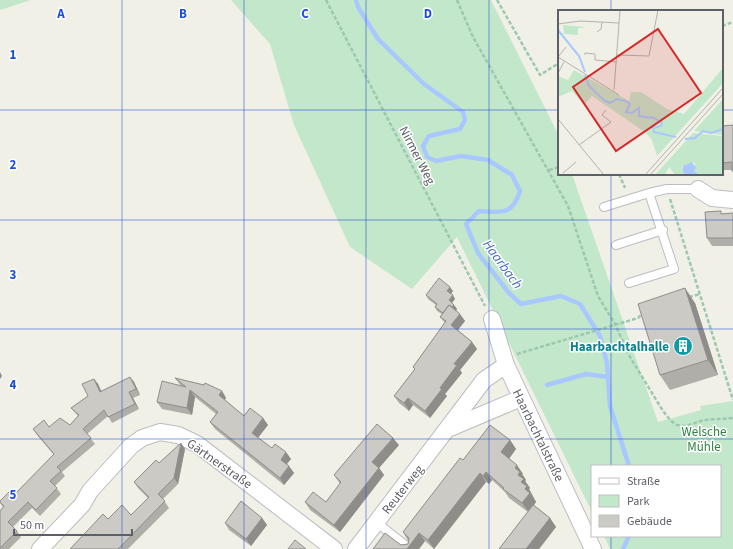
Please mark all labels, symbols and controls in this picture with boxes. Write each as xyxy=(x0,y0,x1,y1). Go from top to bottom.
text: A xyxy=(56,5,65,23)
text: B xyxy=(179,5,187,23)
text: C xyxy=(301,5,309,23)
text: D xyxy=(424,5,432,23)
inset map xyxy=(558,10,723,175)
text: 1 xyxy=(10,46,17,64)
street label: Nirmer Weg xyxy=(395,123,440,188)
text: 2 xyxy=(10,156,17,174)
water label: Haarbach xyxy=(477,236,527,294)
text: 3 xyxy=(10,266,17,284)
building icon: Haarbachtalhalle xyxy=(672,335,694,357)
place label: Haarbachtalhalle xyxy=(570,338,669,356)
text: 4 xyxy=(10,376,17,394)
street label: Haarbachtalstraße xyxy=(508,386,568,485)
park label: Welsche Mühle xyxy=(682,423,726,456)
street label: Gärtnerstraße xyxy=(183,435,256,493)
street label: Reuterweg xyxy=(378,461,428,518)
legend xyxy=(591,465,721,537)
text: Straße xyxy=(627,473,660,490)
text: 5 xyxy=(10,486,17,504)
text: Park xyxy=(627,493,649,510)
scale bar xyxy=(14,511,132,537)
text: Gebäude xyxy=(627,513,672,530)
text: 50 m xyxy=(20,517,44,534)

